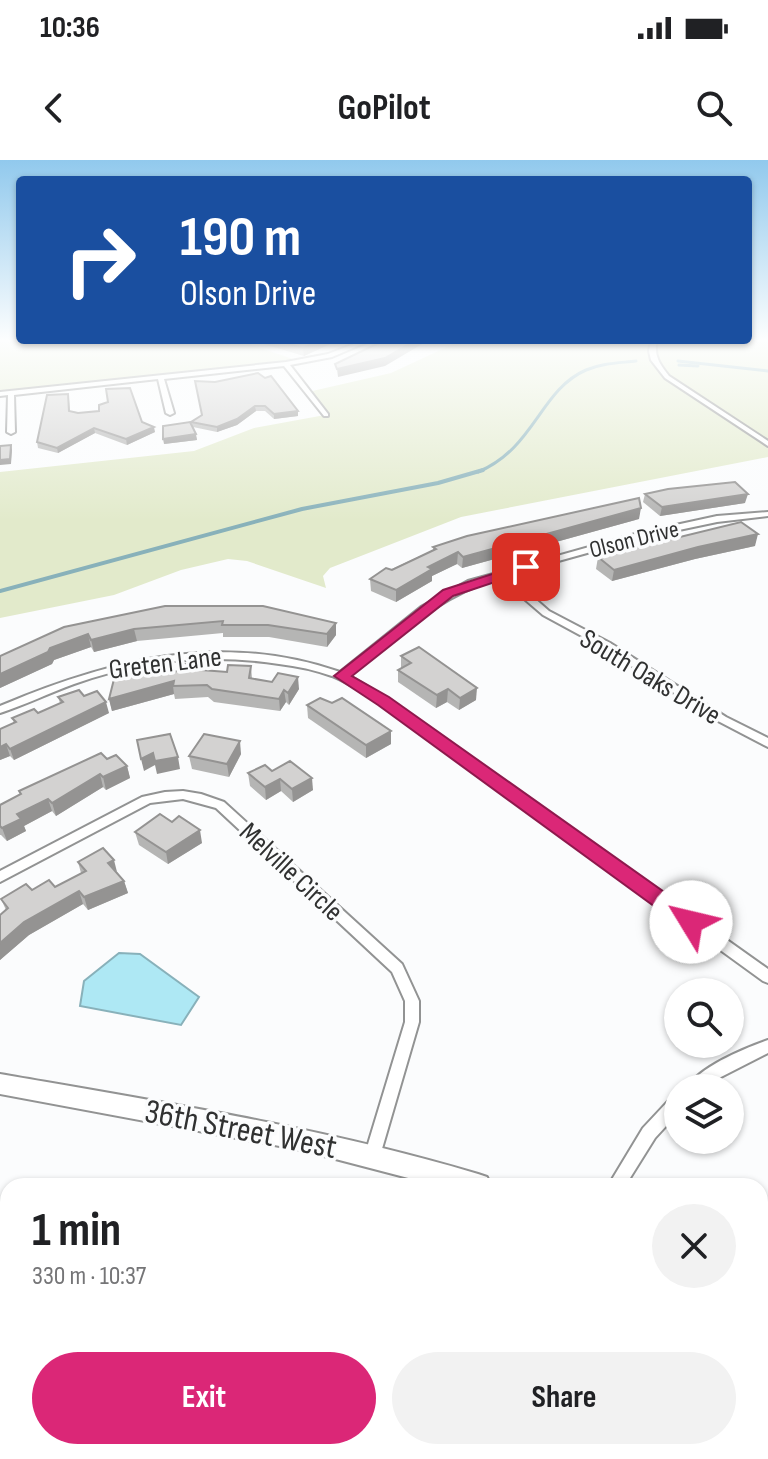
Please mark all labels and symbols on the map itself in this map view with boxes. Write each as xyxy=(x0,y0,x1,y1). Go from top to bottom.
street label: Olson Drive xyxy=(587,514,682,565)
pin xyxy=(492,533,560,601)
street label: South Oaks Drive xyxy=(574,622,727,732)
street label: Greten Lane xyxy=(107,640,223,687)
street label: Melville Circle xyxy=(232,816,350,928)
position arrow xyxy=(649,880,733,964)
street label: 36th Street West xyxy=(141,1091,340,1168)

